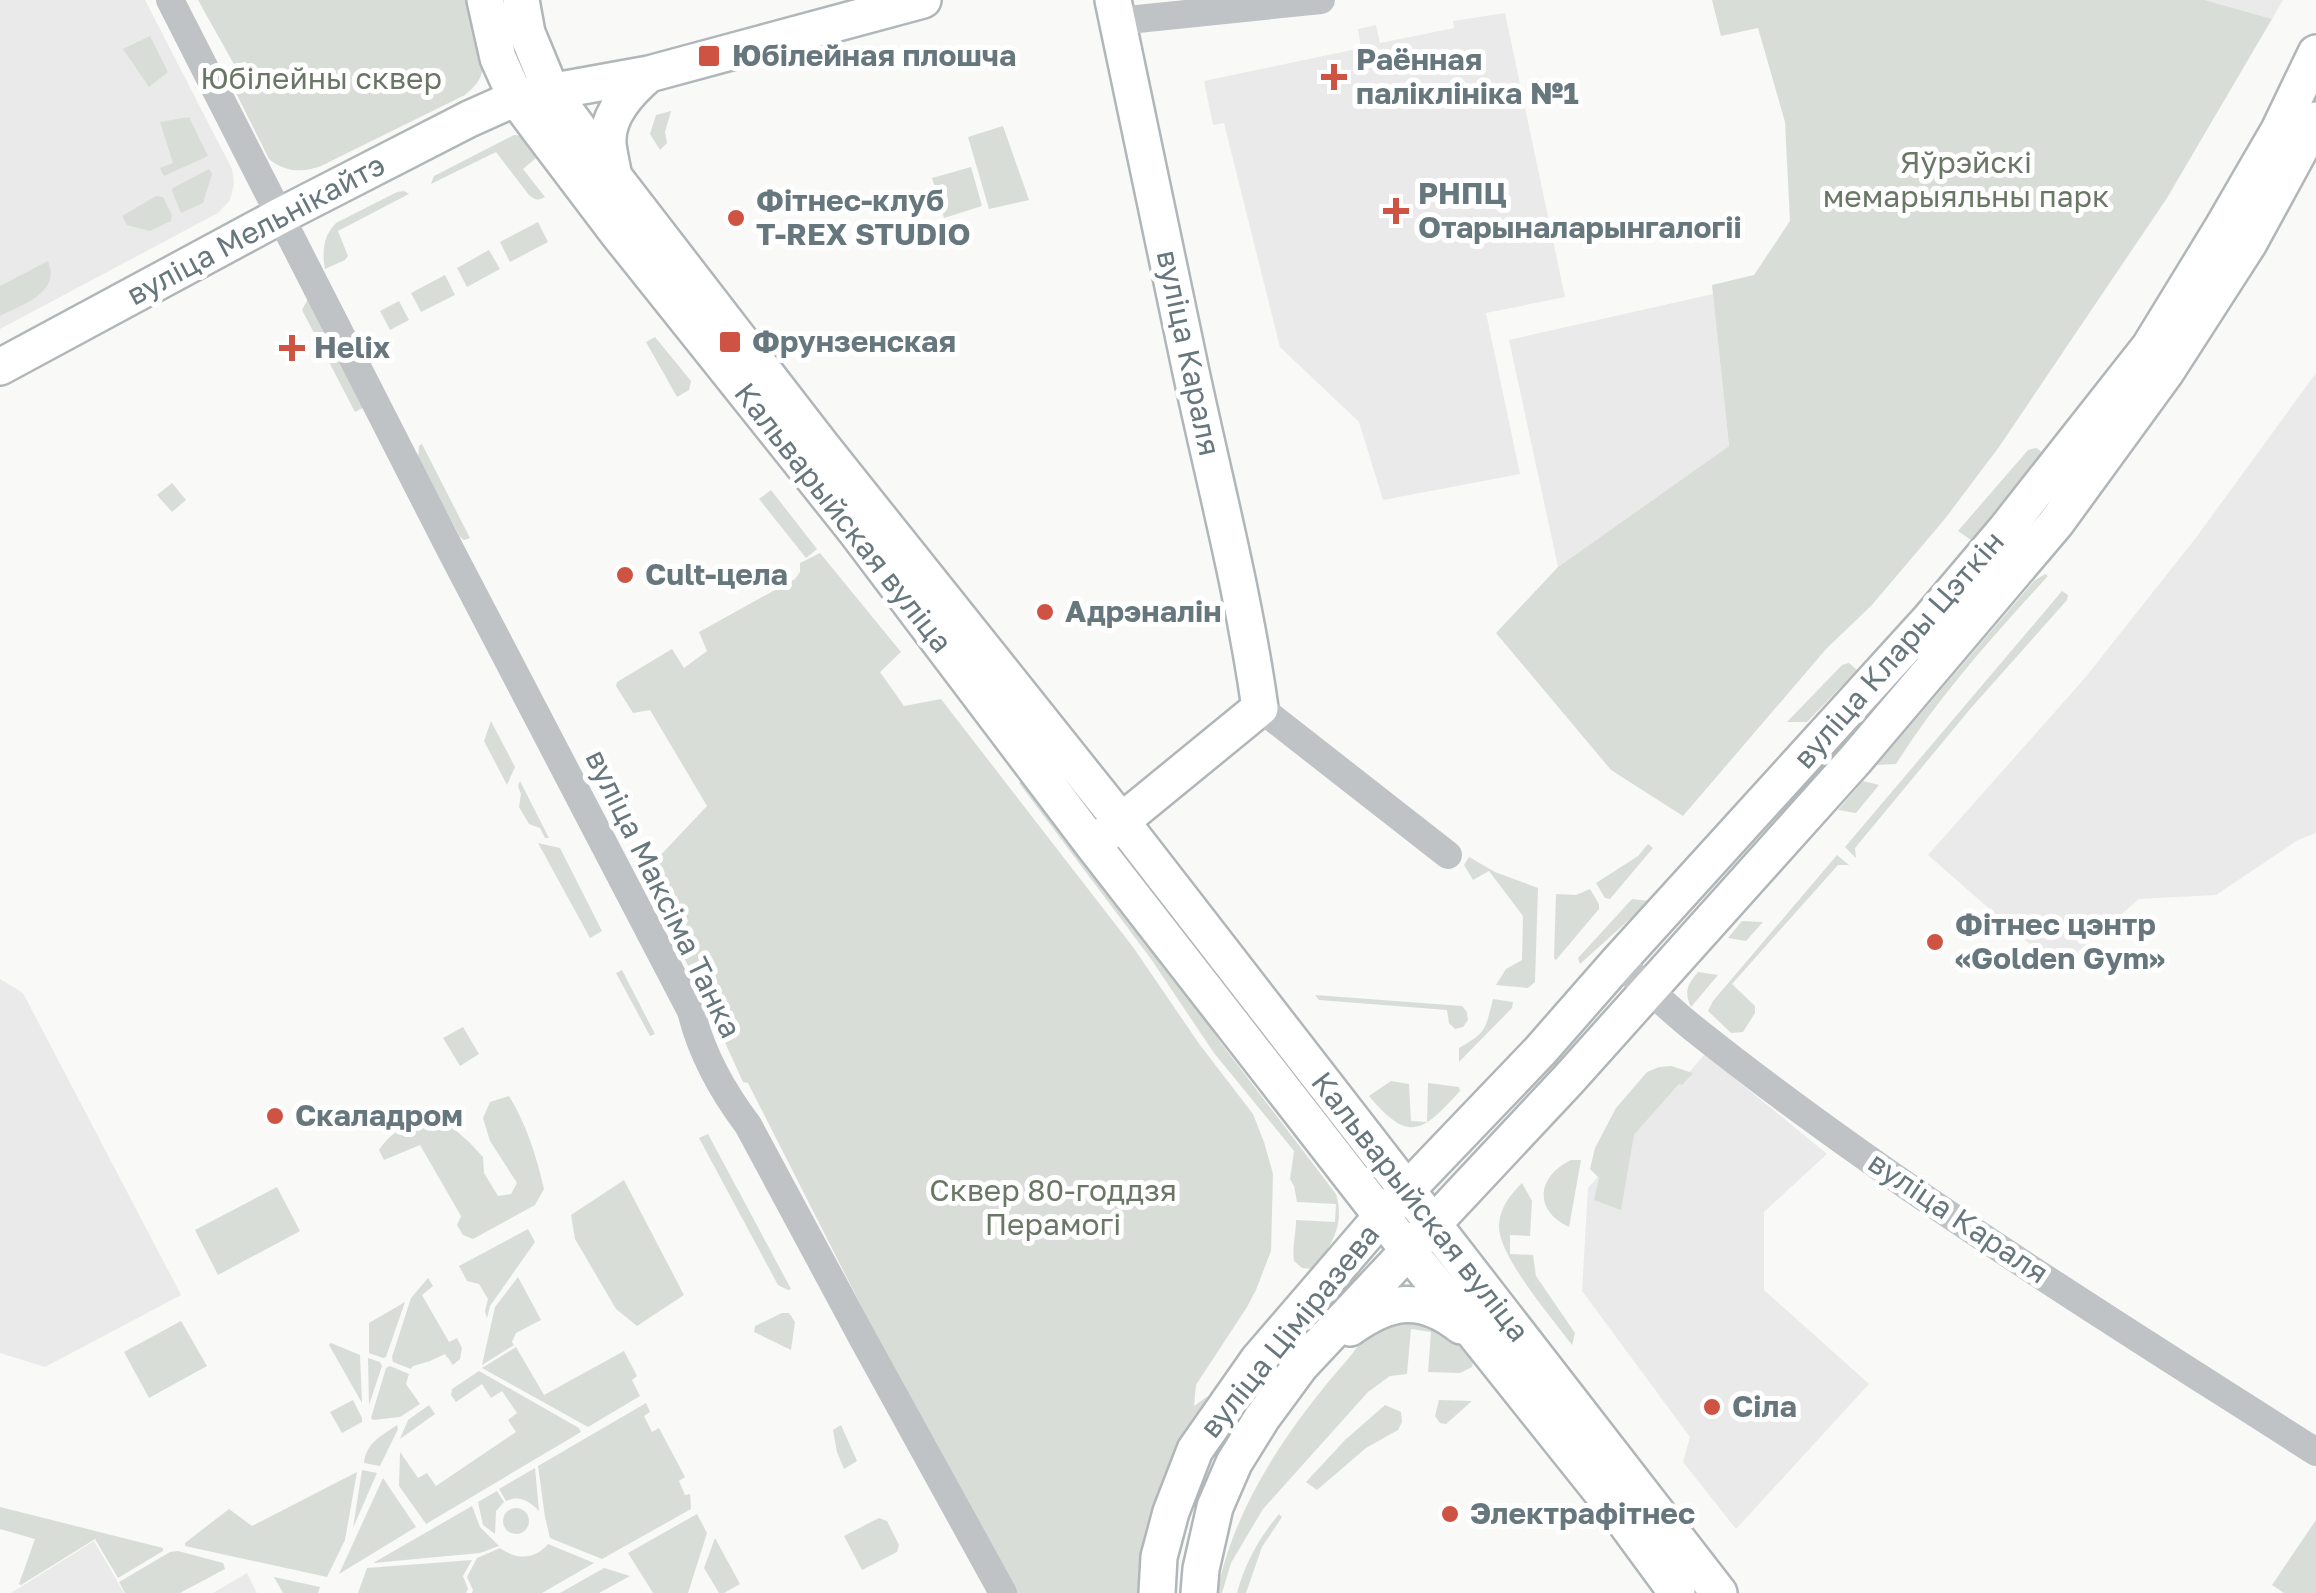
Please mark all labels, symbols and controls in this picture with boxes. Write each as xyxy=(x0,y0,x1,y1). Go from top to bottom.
place label: Юбілейная плошча xyxy=(732,37,1016,73)
place label: Раённая паліклініка №1 xyxy=(1356,41,1579,111)
marker: Юбілейная плошча xyxy=(696,43,722,69)
park label: Юбілейны сквер xyxy=(200,60,442,96)
marker: Раённая паліклініка №1 xyxy=(1321,64,1347,90)
park label: Яўрэйскі мемарыяльны парк xyxy=(1823,144,2109,214)
street label: вуліца Мельнікайтэ xyxy=(120,146,391,312)
place label: РНПЦ Отарыналарынгалогіі xyxy=(1418,175,1742,245)
place label: Фітнес-клуб T-REX STUDIO xyxy=(756,182,971,252)
marker: РНПЦ Отарыналарынгалогіі xyxy=(1383,198,1409,224)
marker: Фітнес-клуб T-REX STUDIO xyxy=(725,207,747,229)
street label: вуліца Караля xyxy=(1150,247,1228,459)
place label: Фрунзенская xyxy=(752,323,956,359)
place label: Helix xyxy=(314,329,391,365)
marker: Фрунзенская xyxy=(717,329,743,355)
marker: Helix xyxy=(279,335,305,361)
street label: Кальварыйская вуліца xyxy=(727,375,960,659)
street label: вуліца Клары Цэткін xyxy=(1785,523,2011,775)
place label: Cult-цела xyxy=(645,556,788,592)
marker: Cult-цела xyxy=(614,564,636,586)
place label: Адрэналін xyxy=(1065,593,1221,629)
marker: Адрэналін xyxy=(1034,601,1056,623)
street label: вуліца Максіма Танка xyxy=(578,743,749,1044)
place label: Фітнес цэнтр «Golden Gym» xyxy=(1955,906,2165,976)
marker: Фітнес цэнтр «Golden Gym» xyxy=(1924,931,1946,953)
street label: Кальварыйская вуліца xyxy=(1304,1064,1537,1348)
place label: Скаладром xyxy=(295,1097,463,1133)
marker: Скаладром xyxy=(264,1105,286,1127)
street label: вуліца Караля xyxy=(1862,1144,2055,1291)
park label: Сквер 80-годдзя Перамогі xyxy=(929,1172,1177,1242)
street label: вуліца Ціміразева xyxy=(1192,1216,1386,1445)
place label: Сіла xyxy=(1732,1388,1797,1424)
marker: Сіла xyxy=(1701,1396,1723,1418)
place label: Электрафітнес xyxy=(1470,1495,1695,1531)
marker: Электрафітнес xyxy=(1439,1503,1461,1525)

